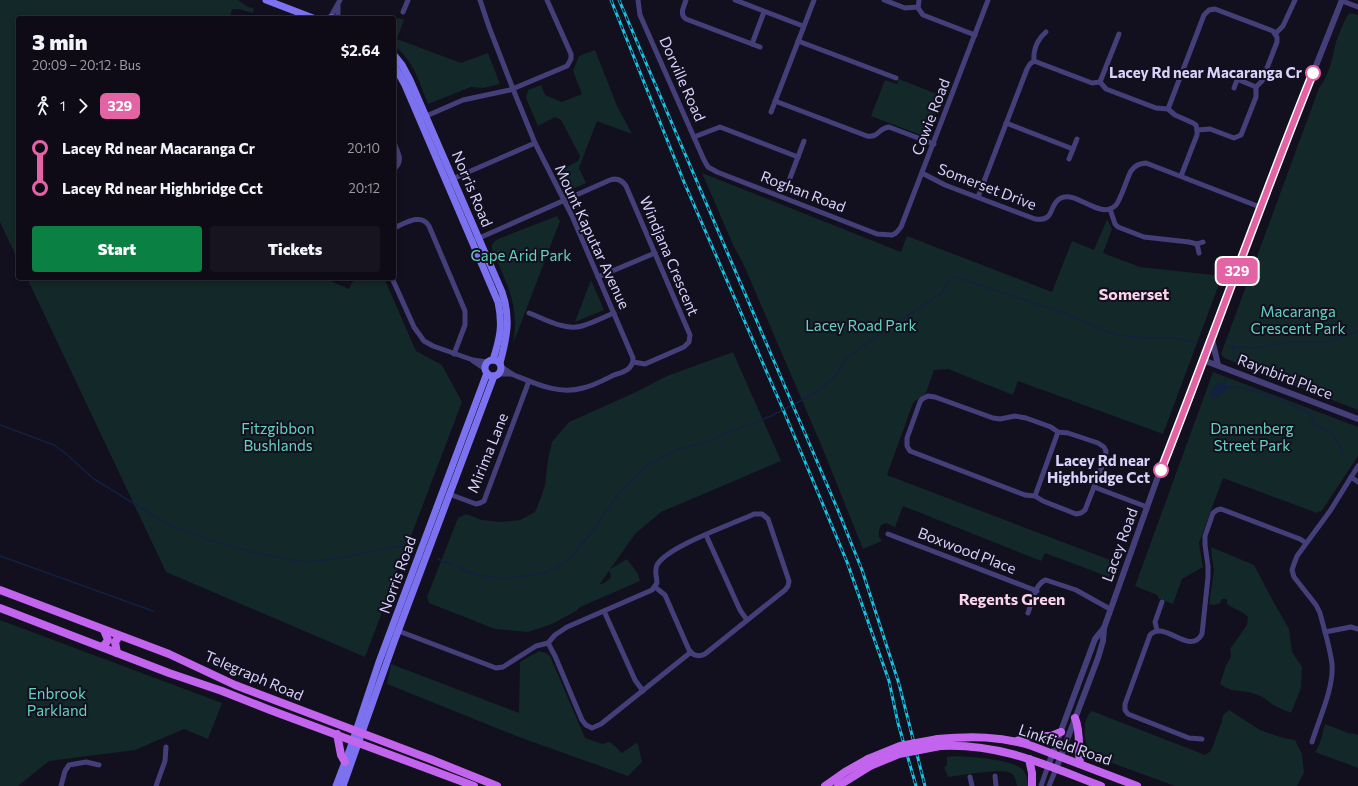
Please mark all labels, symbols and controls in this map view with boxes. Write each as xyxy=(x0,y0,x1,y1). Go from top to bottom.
text: 3 min xyxy=(32,28,88,55)
street label: Dorville Road xyxy=(656,33,710,124)
text: $2.64 xyxy=(341,41,380,59)
text: 20:09 – 20:12 · Bus xyxy=(32,57,141,73)
place label: Lacey Rd near Macaranga Cr xyxy=(1109,63,1302,81)
marker: Lacey Rd near Macaranga Cr xyxy=(1305,65,1321,81)
street label: Cowie Road xyxy=(907,76,953,158)
icon: walk xyxy=(32,95,54,117)
icon: forward xyxy=(72,95,94,117)
text: 329 xyxy=(108,97,132,114)
text: 1 xyxy=(60,98,66,114)
text: Lacey Rd near Macaranga Cr xyxy=(62,139,255,157)
text: 20:10 xyxy=(347,140,380,156)
street label: Norris Road xyxy=(449,148,497,229)
street label: Somerset Drive xyxy=(935,159,1039,213)
street label: Mount Kaputar Avenue xyxy=(552,161,634,312)
street label: Roghan Road xyxy=(758,167,848,216)
text: Lacey Rd near Highbridge Cct xyxy=(62,179,263,197)
text: 20:12 xyxy=(349,180,380,196)
street label: Windjana Crescent xyxy=(637,193,703,318)
button: Start xyxy=(32,226,202,272)
button: Tickets xyxy=(210,226,380,272)
park label: Cape Arid Park xyxy=(471,246,571,264)
line badge: 329 xyxy=(1214,258,1260,284)
text: 329 xyxy=(1225,262,1249,279)
district label: Somerset xyxy=(1099,284,1169,303)
park label: Macaranga Crescent Park xyxy=(1250,302,1346,337)
park label: Lacey Road Park xyxy=(805,316,917,334)
street label: Raynbird Place xyxy=(1235,350,1336,402)
street label: Mirima Lane xyxy=(463,410,511,495)
park label: Fitzgibbon Bushlands xyxy=(241,419,315,454)
park label: Dannenberg Street Park xyxy=(1210,419,1294,454)
place label: Lacey Rd near Highbridge Cct xyxy=(1047,451,1150,486)
marker: Lacey Rd near Highbridge Cct xyxy=(1153,462,1169,478)
street label: Lacey Road xyxy=(1097,505,1141,584)
street label: Boxwood Place xyxy=(916,523,1019,577)
street label: Norris Road xyxy=(375,534,419,616)
district label: Regents Green xyxy=(959,589,1065,608)
street label: Telegraph Road xyxy=(202,646,306,704)
park label: Enbrook Parkland xyxy=(27,684,87,719)
street label: Linkfield Road xyxy=(1016,720,1114,768)

